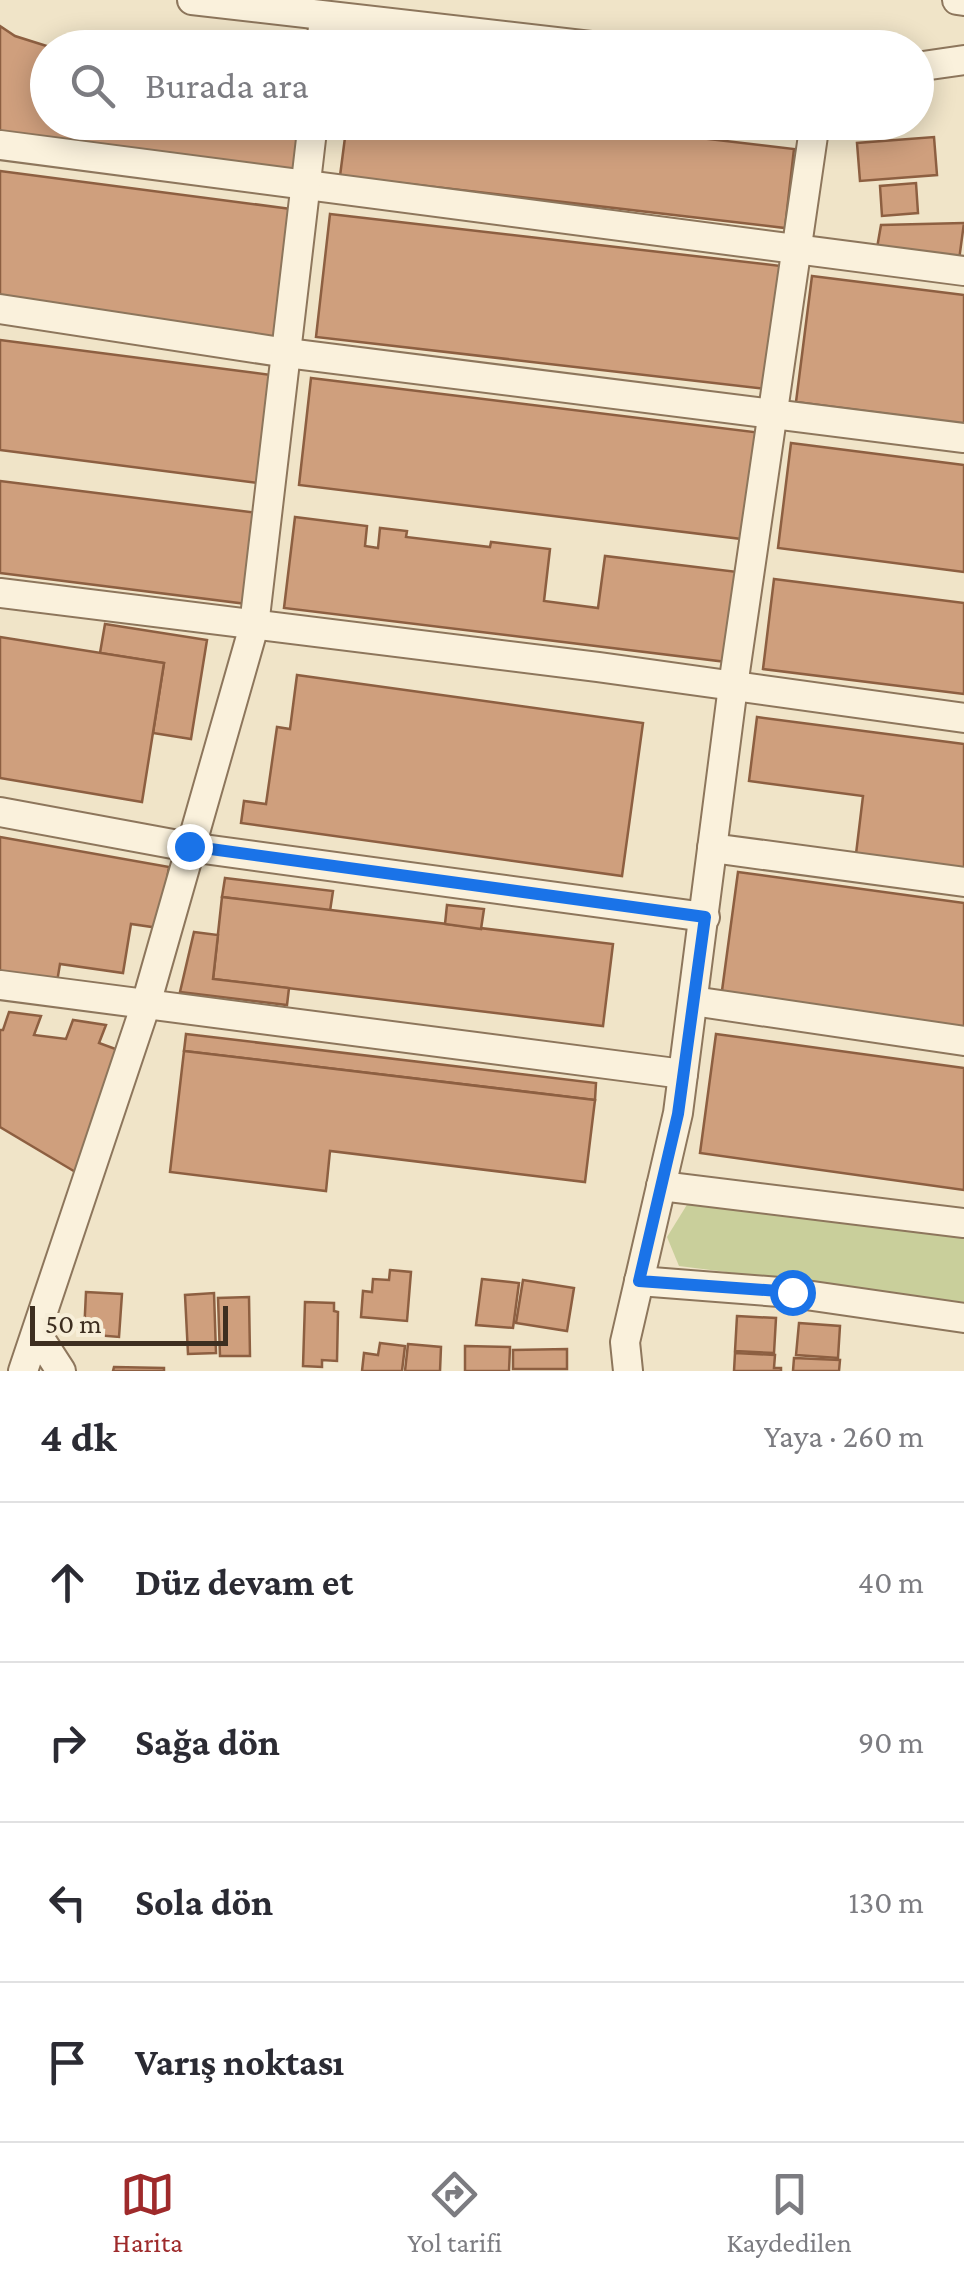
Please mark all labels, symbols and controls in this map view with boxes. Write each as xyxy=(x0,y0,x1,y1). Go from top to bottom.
search box xyxy=(30,30,934,140)
icon: search xyxy=(65,58,120,113)
text: Burada ara xyxy=(145,64,309,106)
route end xyxy=(167,824,213,870)
route start xyxy=(770,1270,816,1316)
scale bar xyxy=(30,1301,228,1346)
text: 50 m xyxy=(45,1308,102,1339)
text: 4 dk xyxy=(40,1413,117,1460)
text: Yaya · 260 m xyxy=(764,1418,924,1454)
icon: ahead xyxy=(40,1555,95,1610)
text: Düz devam et xyxy=(135,1561,353,1603)
text: 40 m xyxy=(858,1564,924,1600)
icon: right xyxy=(40,1715,95,1770)
text: Sağa dön xyxy=(135,1721,280,1763)
text: 90 m xyxy=(858,1724,924,1760)
icon: left xyxy=(40,1875,95,1930)
text: Sola dön xyxy=(135,1881,273,1923)
text: 130 m xyxy=(848,1884,924,1920)
icon: arrive xyxy=(40,2035,95,2090)
text: Varış noktası xyxy=(135,2041,344,2083)
tab: Harita xyxy=(112,2167,183,2258)
tab: Yol tarifi xyxy=(408,2167,502,2258)
tab: Kaydedilen xyxy=(727,2167,852,2258)

